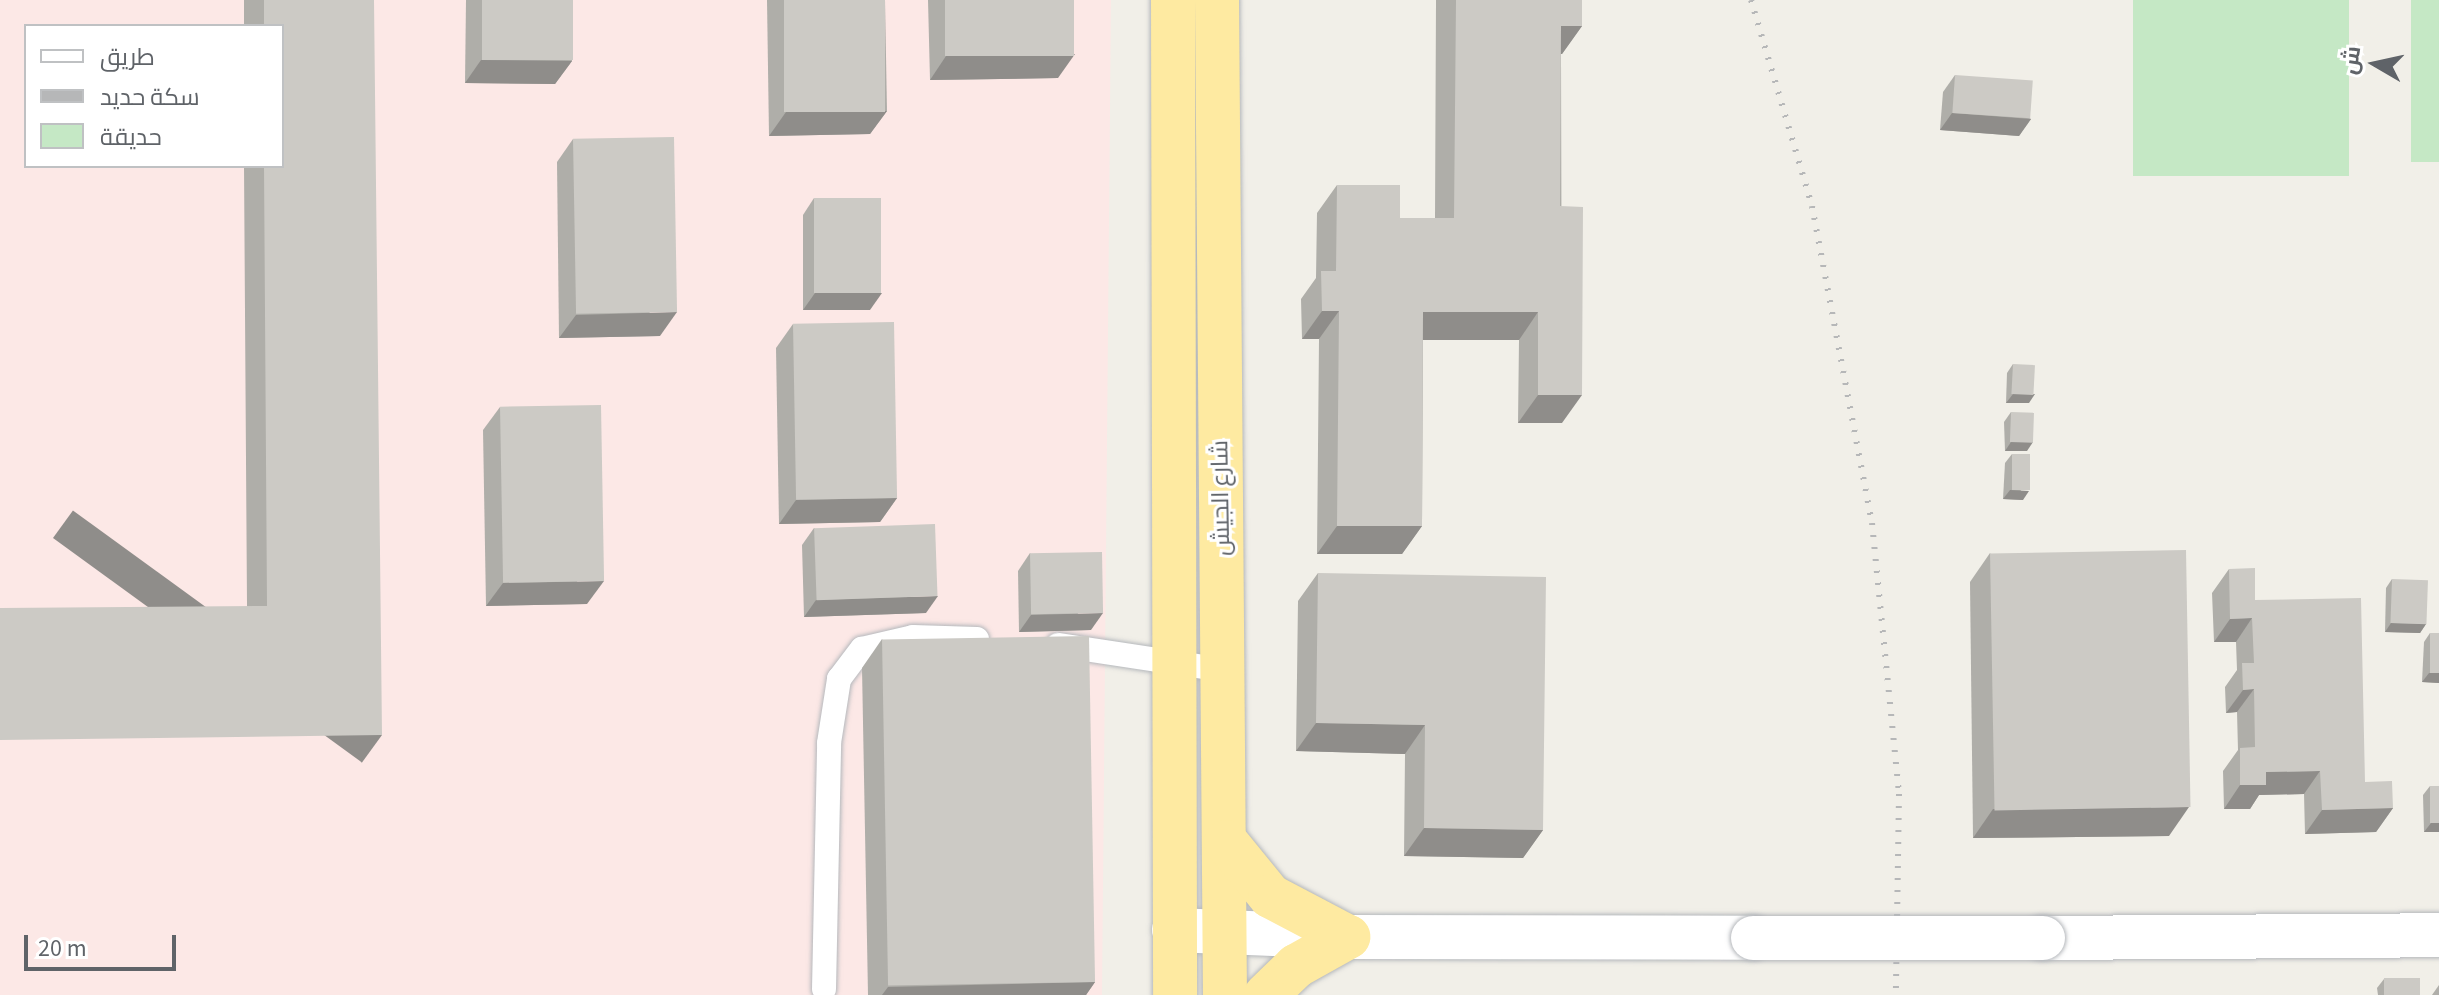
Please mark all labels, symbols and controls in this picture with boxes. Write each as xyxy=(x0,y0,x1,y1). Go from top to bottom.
legend xyxy=(24,24,284,168)
north arrow xyxy=(2335,24,2415,104)
text: طريق xyxy=(100,40,155,75)
text: ش xyxy=(2333,44,2369,77)
text: سكة حديد xyxy=(100,80,200,115)
text: حديقة xyxy=(100,120,162,155)
street label: شارع الجيش xyxy=(1206,440,1236,556)
scale bar xyxy=(28,919,180,969)
text: 20 m xyxy=(38,931,87,966)

